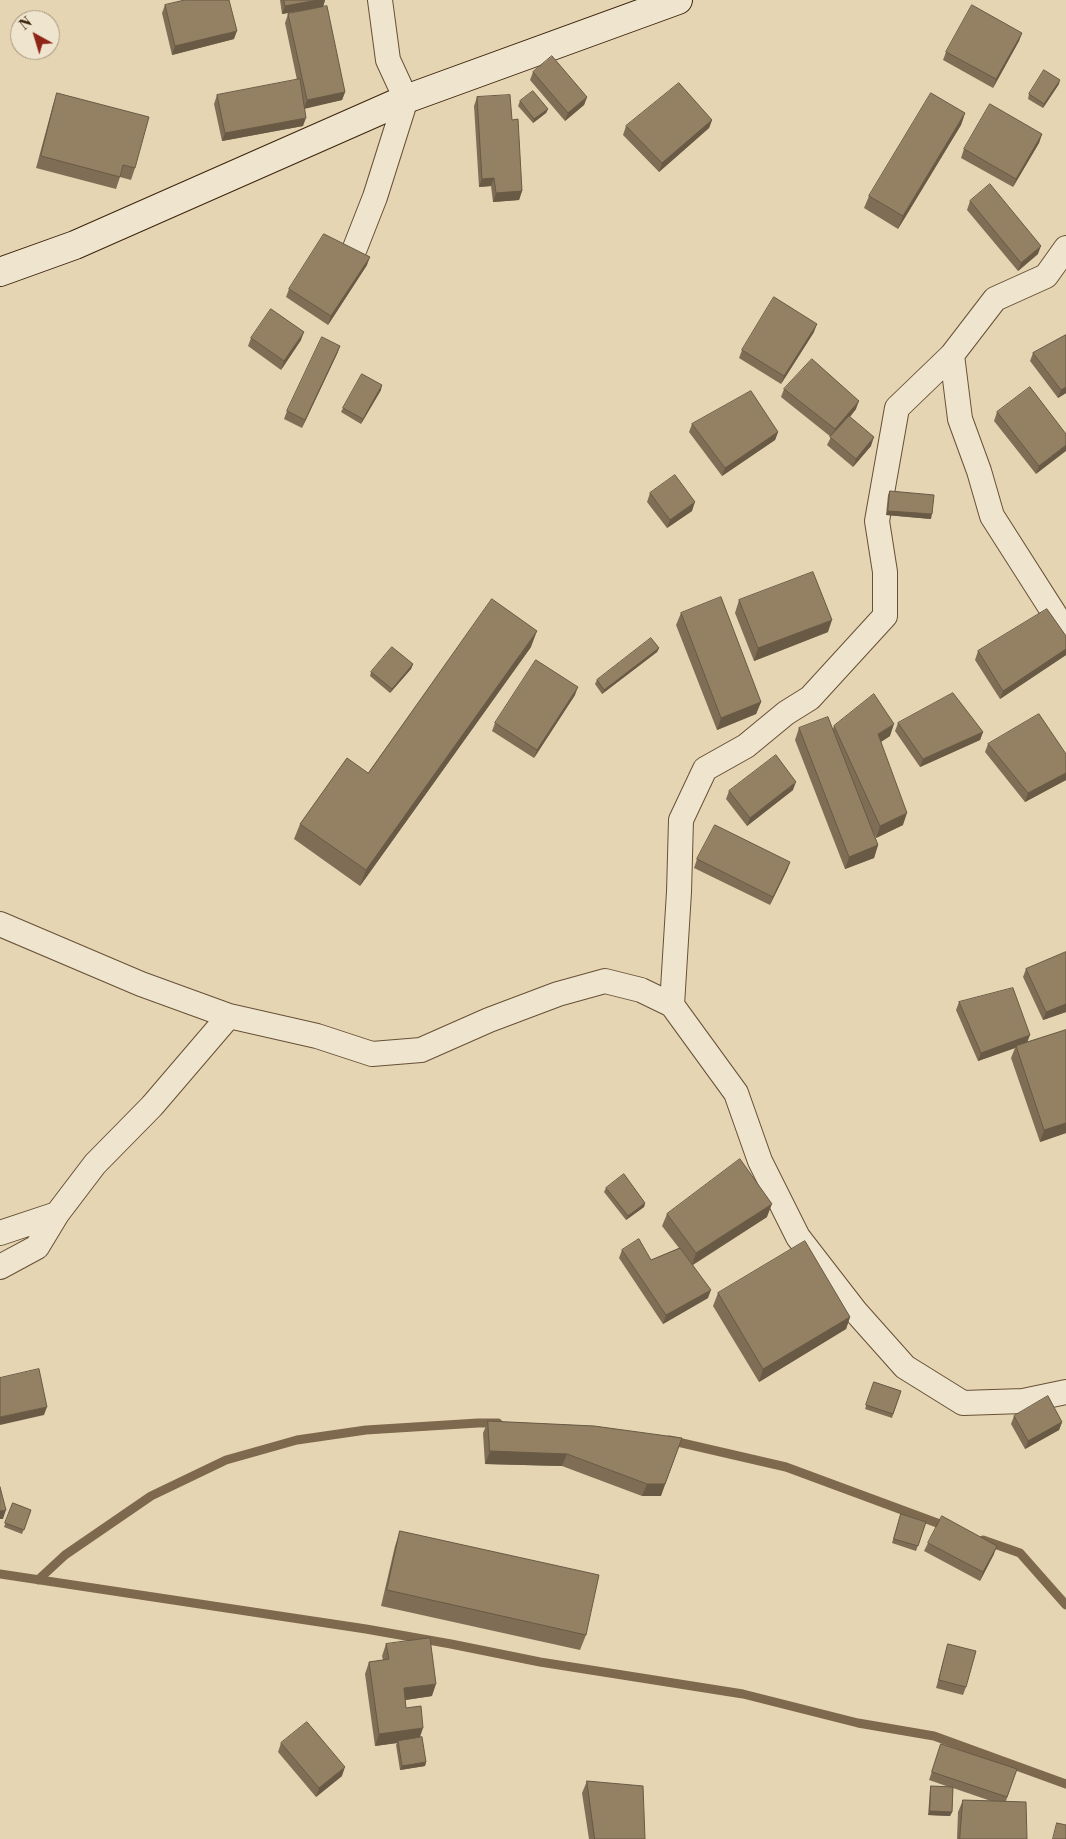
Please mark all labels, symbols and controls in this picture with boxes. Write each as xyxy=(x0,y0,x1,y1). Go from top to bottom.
north arrow xyxy=(10,10,60,60)
text: N xyxy=(16,14,36,35)

